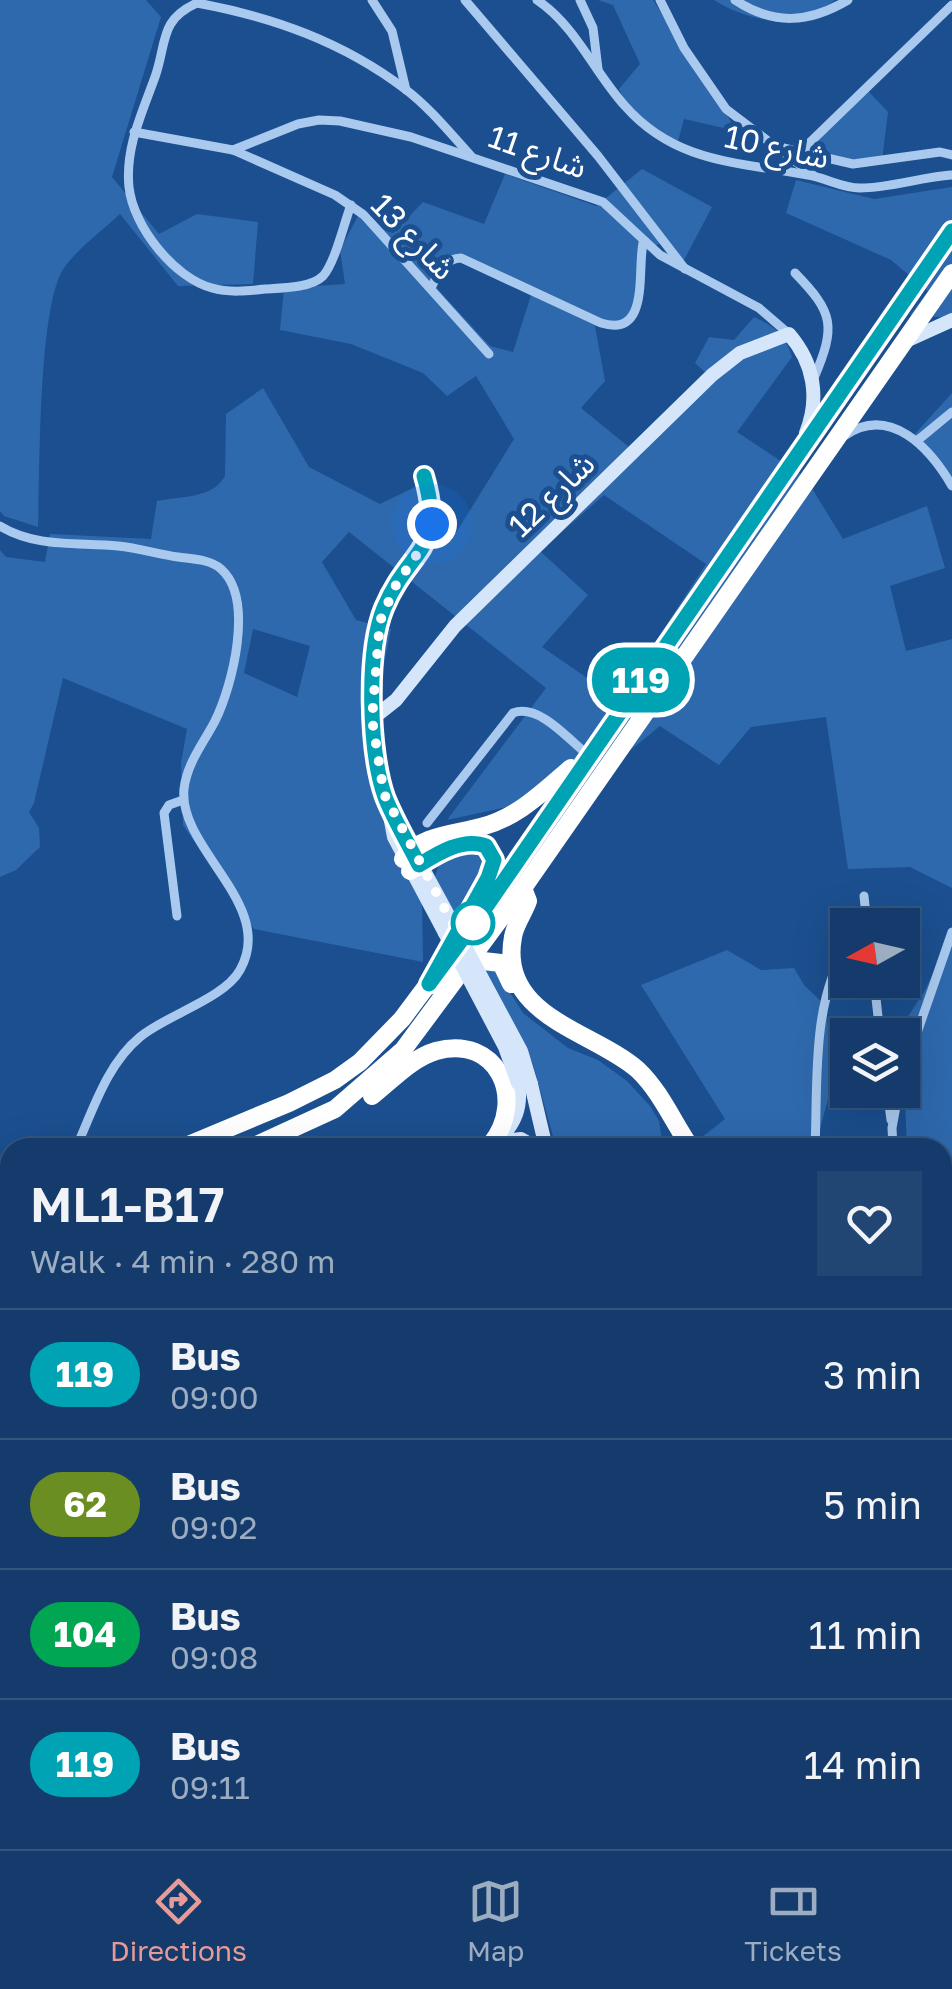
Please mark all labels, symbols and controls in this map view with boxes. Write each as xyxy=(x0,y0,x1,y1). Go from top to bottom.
street label: شارع 10 xyxy=(720,116,833,181)
street label: شارع 11 xyxy=(482,117,592,191)
street label: شارع 13 xyxy=(360,185,464,291)
street label: شارع 12 xyxy=(500,444,606,548)
your location xyxy=(407,499,457,549)
line badge: 119 xyxy=(584,648,698,712)
text: 119 xyxy=(612,659,670,701)
unlabelled marker xyxy=(452,902,494,944)
north arrow xyxy=(830,908,920,998)
map controls xyxy=(830,908,920,1108)
button: layers xyxy=(830,1018,920,1108)
button: heart xyxy=(817,1171,922,1276)
text: ML1-B17 xyxy=(30,1175,225,1233)
text: Walk · 4 min · 280 m xyxy=(30,1242,335,1280)
text: Bus xyxy=(170,1333,241,1378)
text: 3 min xyxy=(823,1352,922,1397)
text: 119 xyxy=(56,1353,114,1395)
text: 09:00 xyxy=(170,1378,258,1416)
text: Bus xyxy=(170,1463,241,1508)
text: 5 min xyxy=(823,1482,922,1527)
text: 62 xyxy=(63,1483,107,1525)
text: 09:02 xyxy=(170,1508,257,1546)
text: Bus xyxy=(170,1593,241,1638)
text: 11 min xyxy=(808,1612,922,1657)
text: 104 xyxy=(54,1613,116,1655)
text: 09:08 xyxy=(170,1638,258,1676)
text: Bus xyxy=(170,1723,241,1768)
text: 14 min xyxy=(804,1742,922,1787)
text: 119 xyxy=(56,1743,114,1785)
text: 09:11 xyxy=(170,1768,250,1806)
tab: Directions xyxy=(110,1874,247,1967)
tab: Map xyxy=(467,1874,524,1967)
tab: Tickets xyxy=(744,1874,842,1967)

